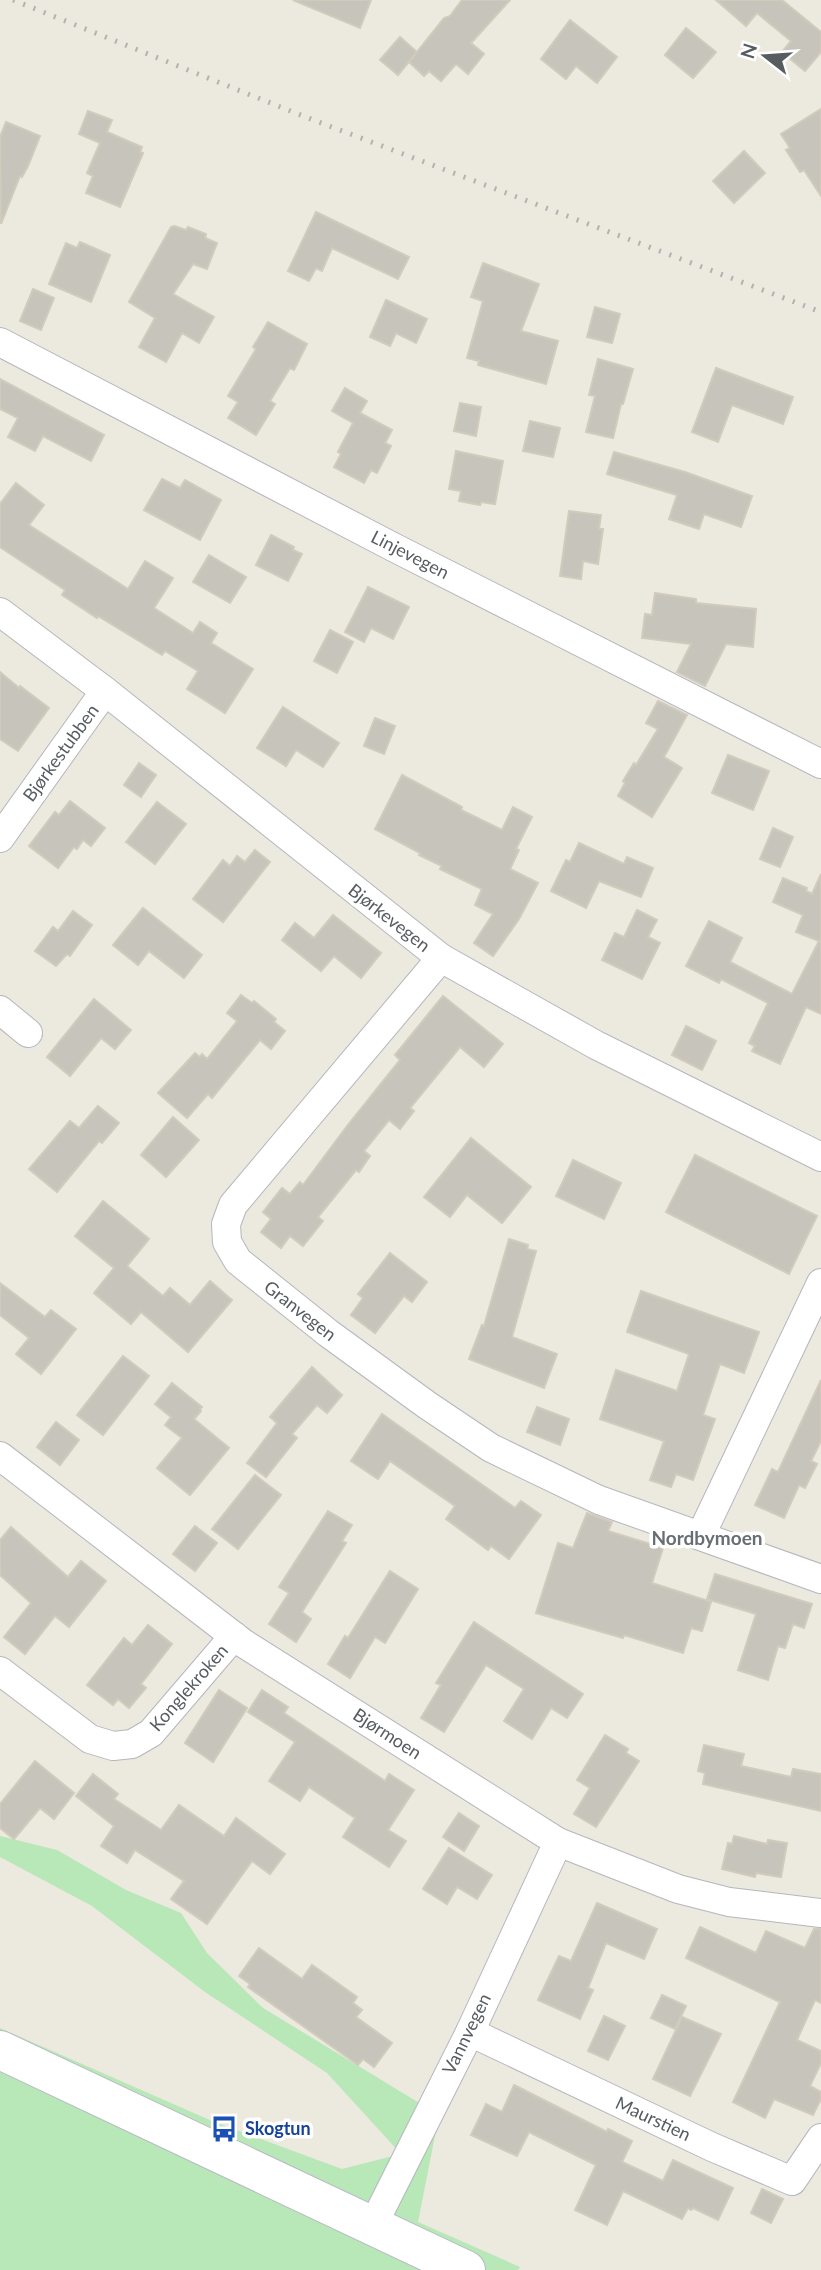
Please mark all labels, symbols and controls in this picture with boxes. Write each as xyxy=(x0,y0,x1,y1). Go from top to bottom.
north arrow xyxy=(730,21,800,91)
text: N xyxy=(735,41,761,61)
street label: Linjevegen xyxy=(368,525,453,583)
street label: Bjørkestubben xyxy=(18,700,103,805)
street label: Bjørkevegen xyxy=(344,878,435,956)
street label: Granvegen xyxy=(260,1275,341,1345)
district label: Nordbymoen xyxy=(651,1526,763,1549)
street label: Konglekroken xyxy=(144,1639,232,1735)
street label: Bjørmoen xyxy=(349,1703,426,1763)
street label: Vannvegen xyxy=(437,1990,495,2077)
street label: Maurstien xyxy=(612,2091,694,2145)
bus stop icon: Skogtun xyxy=(209,2114,239,2144)
place label: Skogtun xyxy=(245,2117,311,2139)

